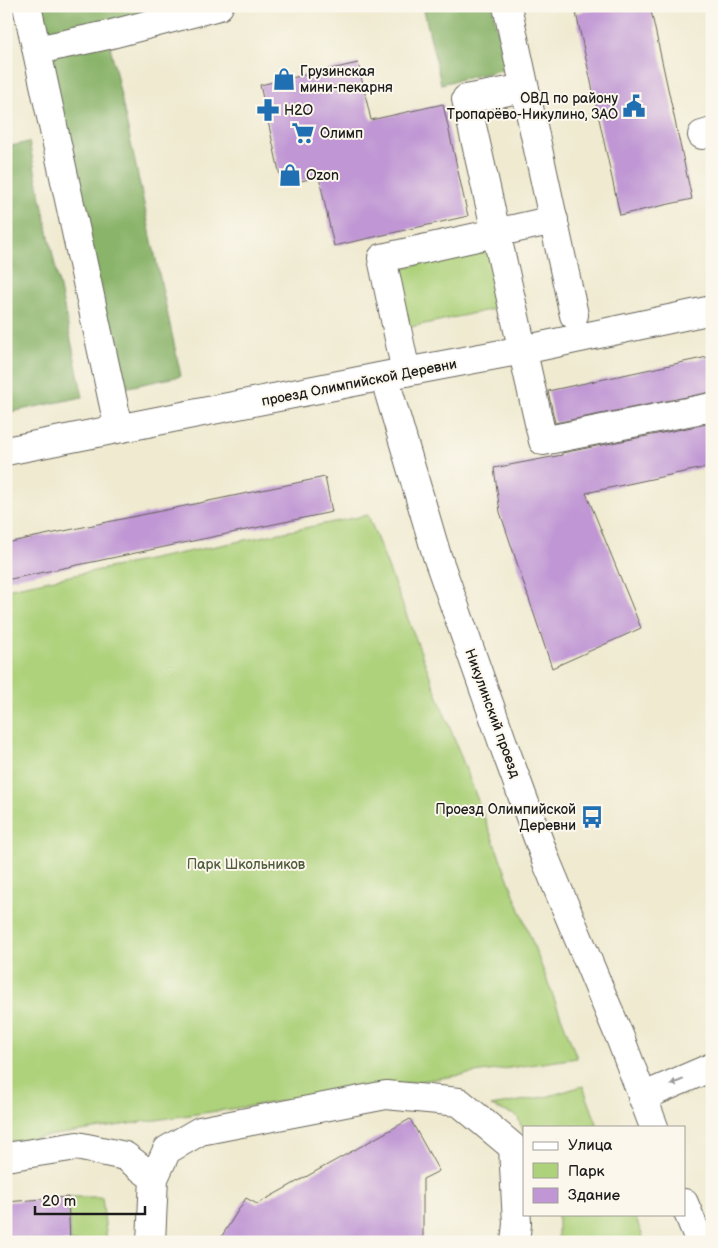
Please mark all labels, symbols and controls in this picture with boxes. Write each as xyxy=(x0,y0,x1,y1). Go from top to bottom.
place label: Грузинская мини-пекарня xyxy=(300,63,393,96)
shop icon: Грузинская мини-пекарня xyxy=(271,66,297,92)
place label: ОВД по району Тропарёво-Никулино, ЗАО xyxy=(447,90,619,123)
public building icon: ОВД по району Тропарёво-Никулино, ЗАО xyxy=(621,93,647,119)
pharmacy icon: H2O xyxy=(255,97,281,123)
place label: H2O xyxy=(284,102,313,119)
supermarket icon: Олимп xyxy=(290,120,316,146)
place label: Олимп xyxy=(320,125,363,142)
shop icon: Ozon xyxy=(277,162,303,188)
place label: Ozon xyxy=(306,167,339,184)
street label: проезд Олимпийской Деревни xyxy=(260,355,458,410)
street label: Никулинский проезд xyxy=(461,646,524,780)
place label: Проезд Олимпийской Деревни xyxy=(435,801,576,834)
bus stop icon: Проезд Олимпийской Деревни xyxy=(579,804,605,830)
park label: Парк Школьников xyxy=(187,856,306,873)
one-way arrow xyxy=(670,1078,684,1086)
legend xyxy=(523,1126,686,1216)
text: Улица xyxy=(568,1136,613,1155)
text: Парк xyxy=(568,1162,605,1181)
scale bar xyxy=(35,1183,145,1215)
text: Здание xyxy=(568,1186,620,1205)
text: 20 m xyxy=(42,1192,76,1211)

